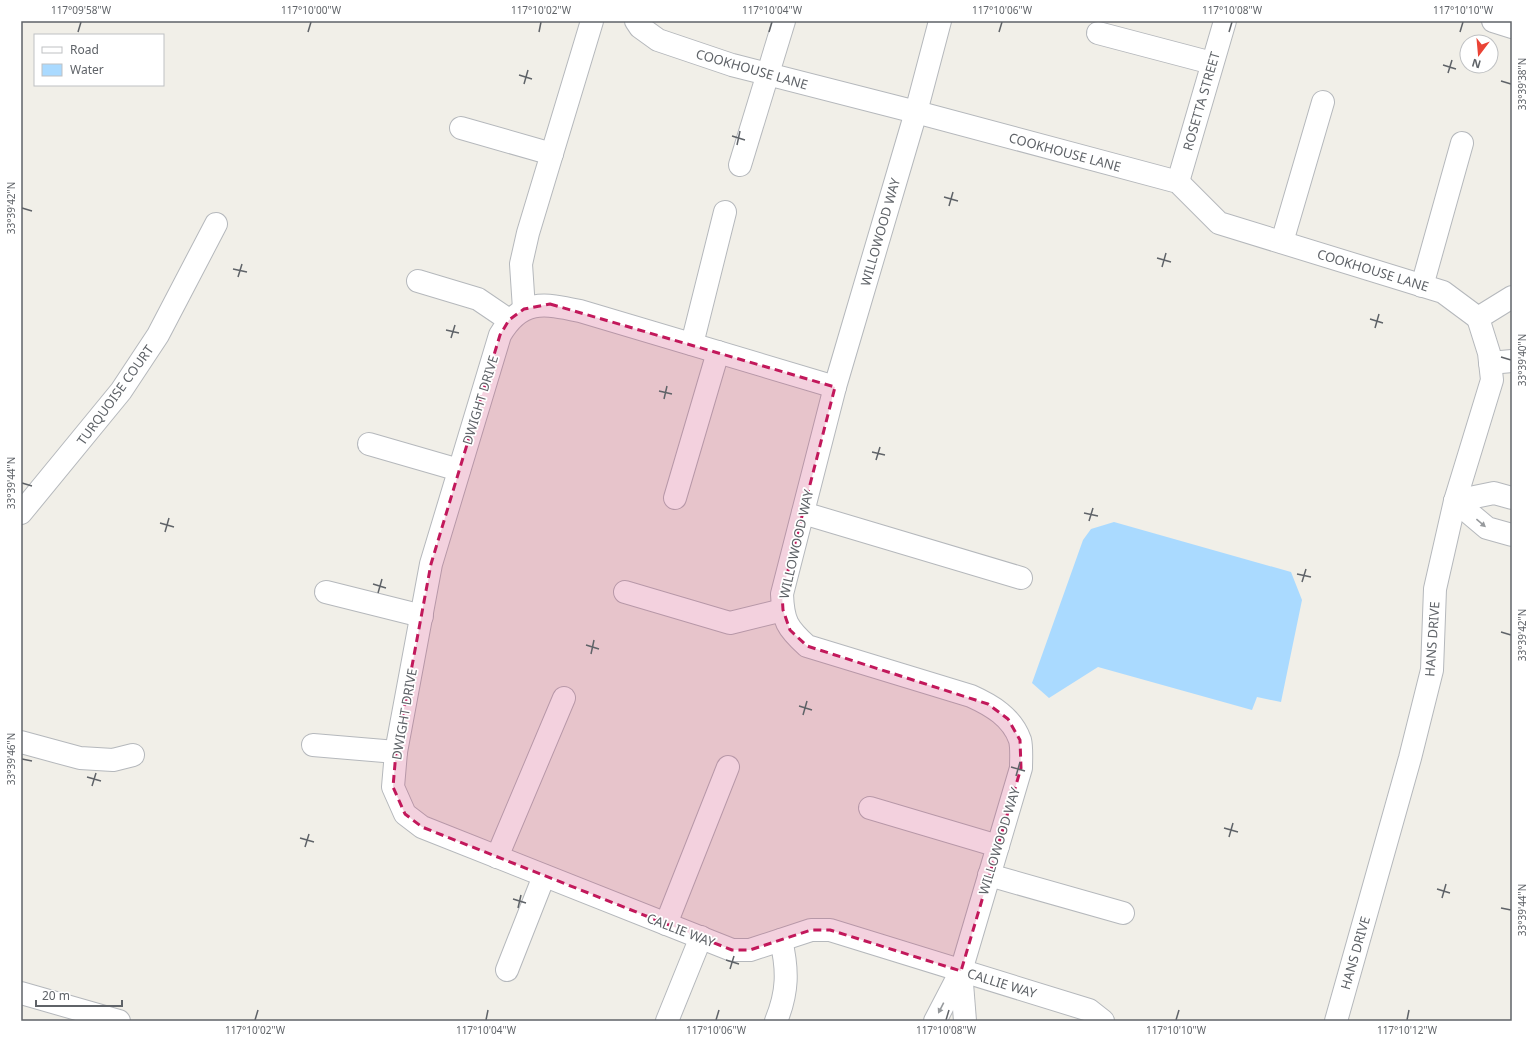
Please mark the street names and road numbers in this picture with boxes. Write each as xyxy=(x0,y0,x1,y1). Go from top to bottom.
street label: COOKHOUSE LANE xyxy=(694,44,810,94)
street label: ROSETTA STREET xyxy=(1178,49,1224,153)
street label: COOKHOUSE LANE xyxy=(1007,128,1123,176)
street label: WILLOWOOD WAY xyxy=(856,175,904,288)
street label: COOKHOUSE LANE xyxy=(1315,244,1431,296)
street label: TURQUOISE COURT xyxy=(73,341,158,449)
street label: DWIGHT DRIVE xyxy=(458,353,502,447)
street label: WILLOWOOD WAY xyxy=(775,487,817,600)
street label: HANS DRIVE xyxy=(1420,601,1444,677)
street label: DWIGHT DRIVE xyxy=(387,667,421,761)
street label: WILLOWOOD WAY xyxy=(974,784,1024,897)
street label: CALLIE WAY xyxy=(644,909,718,951)
street label: HANS DRIVE xyxy=(1336,914,1374,992)
street label: CALLIE WAY xyxy=(965,964,1039,1002)

